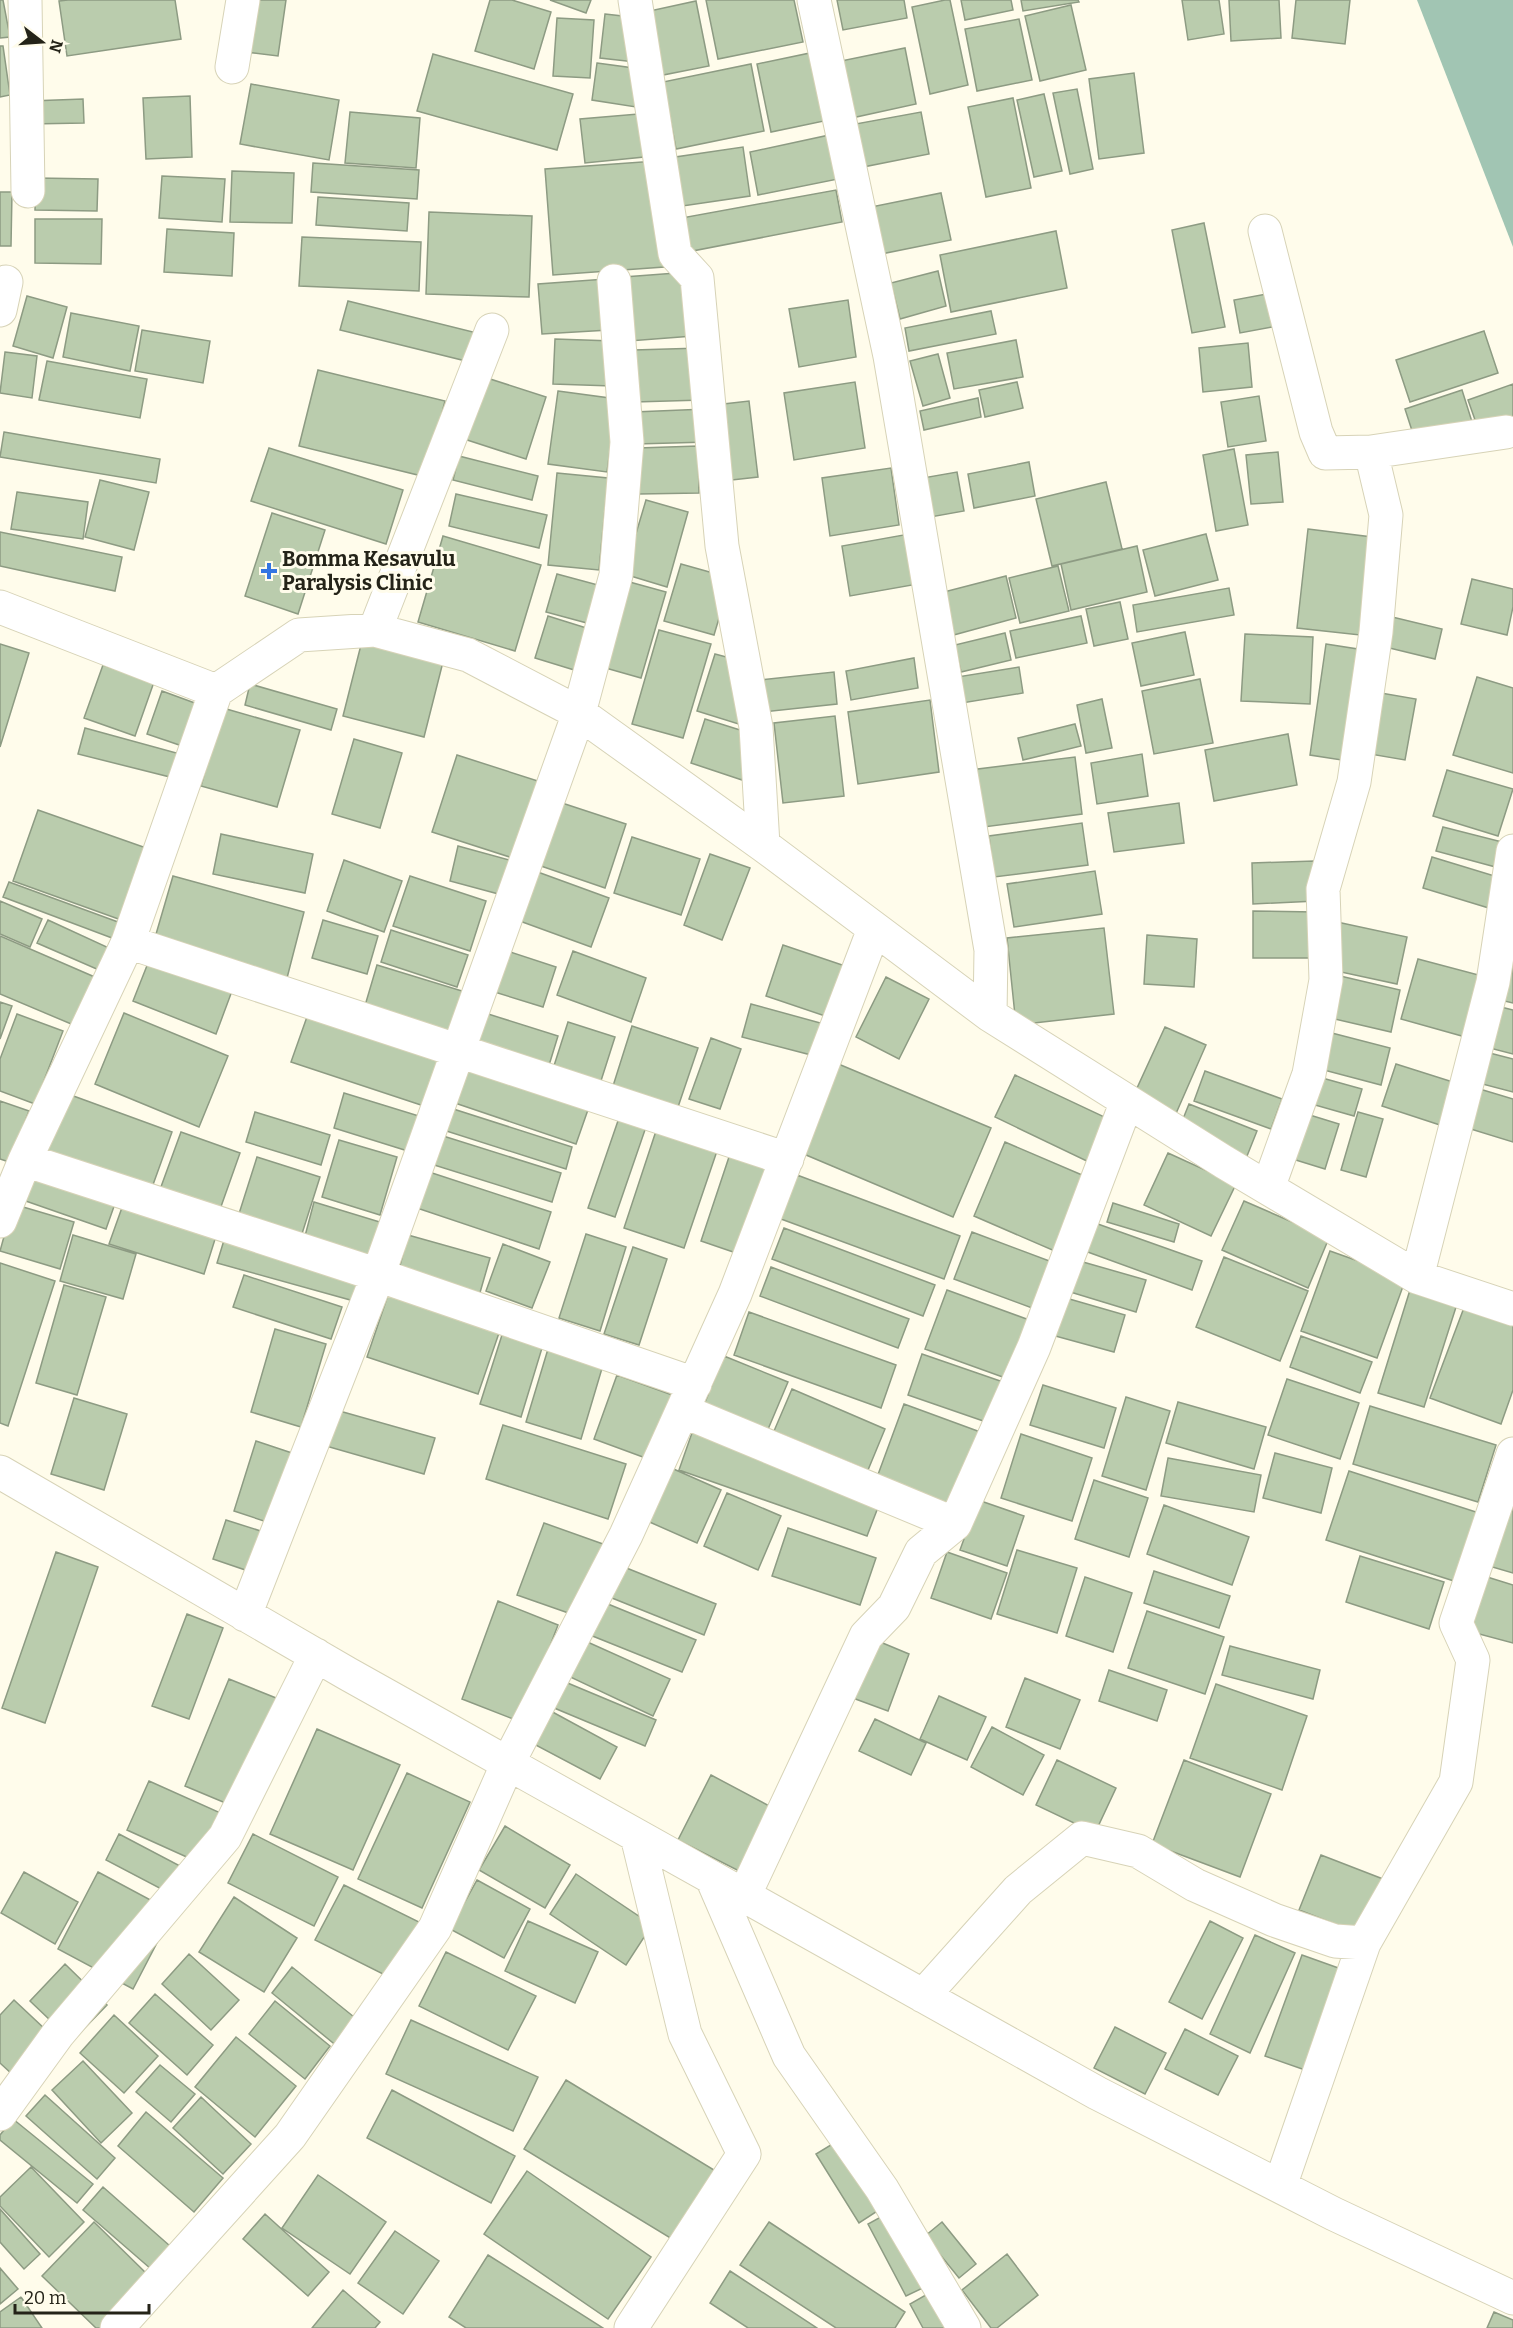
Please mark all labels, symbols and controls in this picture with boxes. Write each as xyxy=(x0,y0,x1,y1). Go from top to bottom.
north arrow xyxy=(12,12,72,72)
text: N xyxy=(45,38,67,55)
place label: Bomma Kesavulu Paralysis Clinic xyxy=(282,546,455,596)
marker: Bomma Kesavulu Paralysis Clinic xyxy=(260,562,278,580)
scale bar xyxy=(15,2277,148,2315)
text: 20 m xyxy=(24,2287,66,2309)

